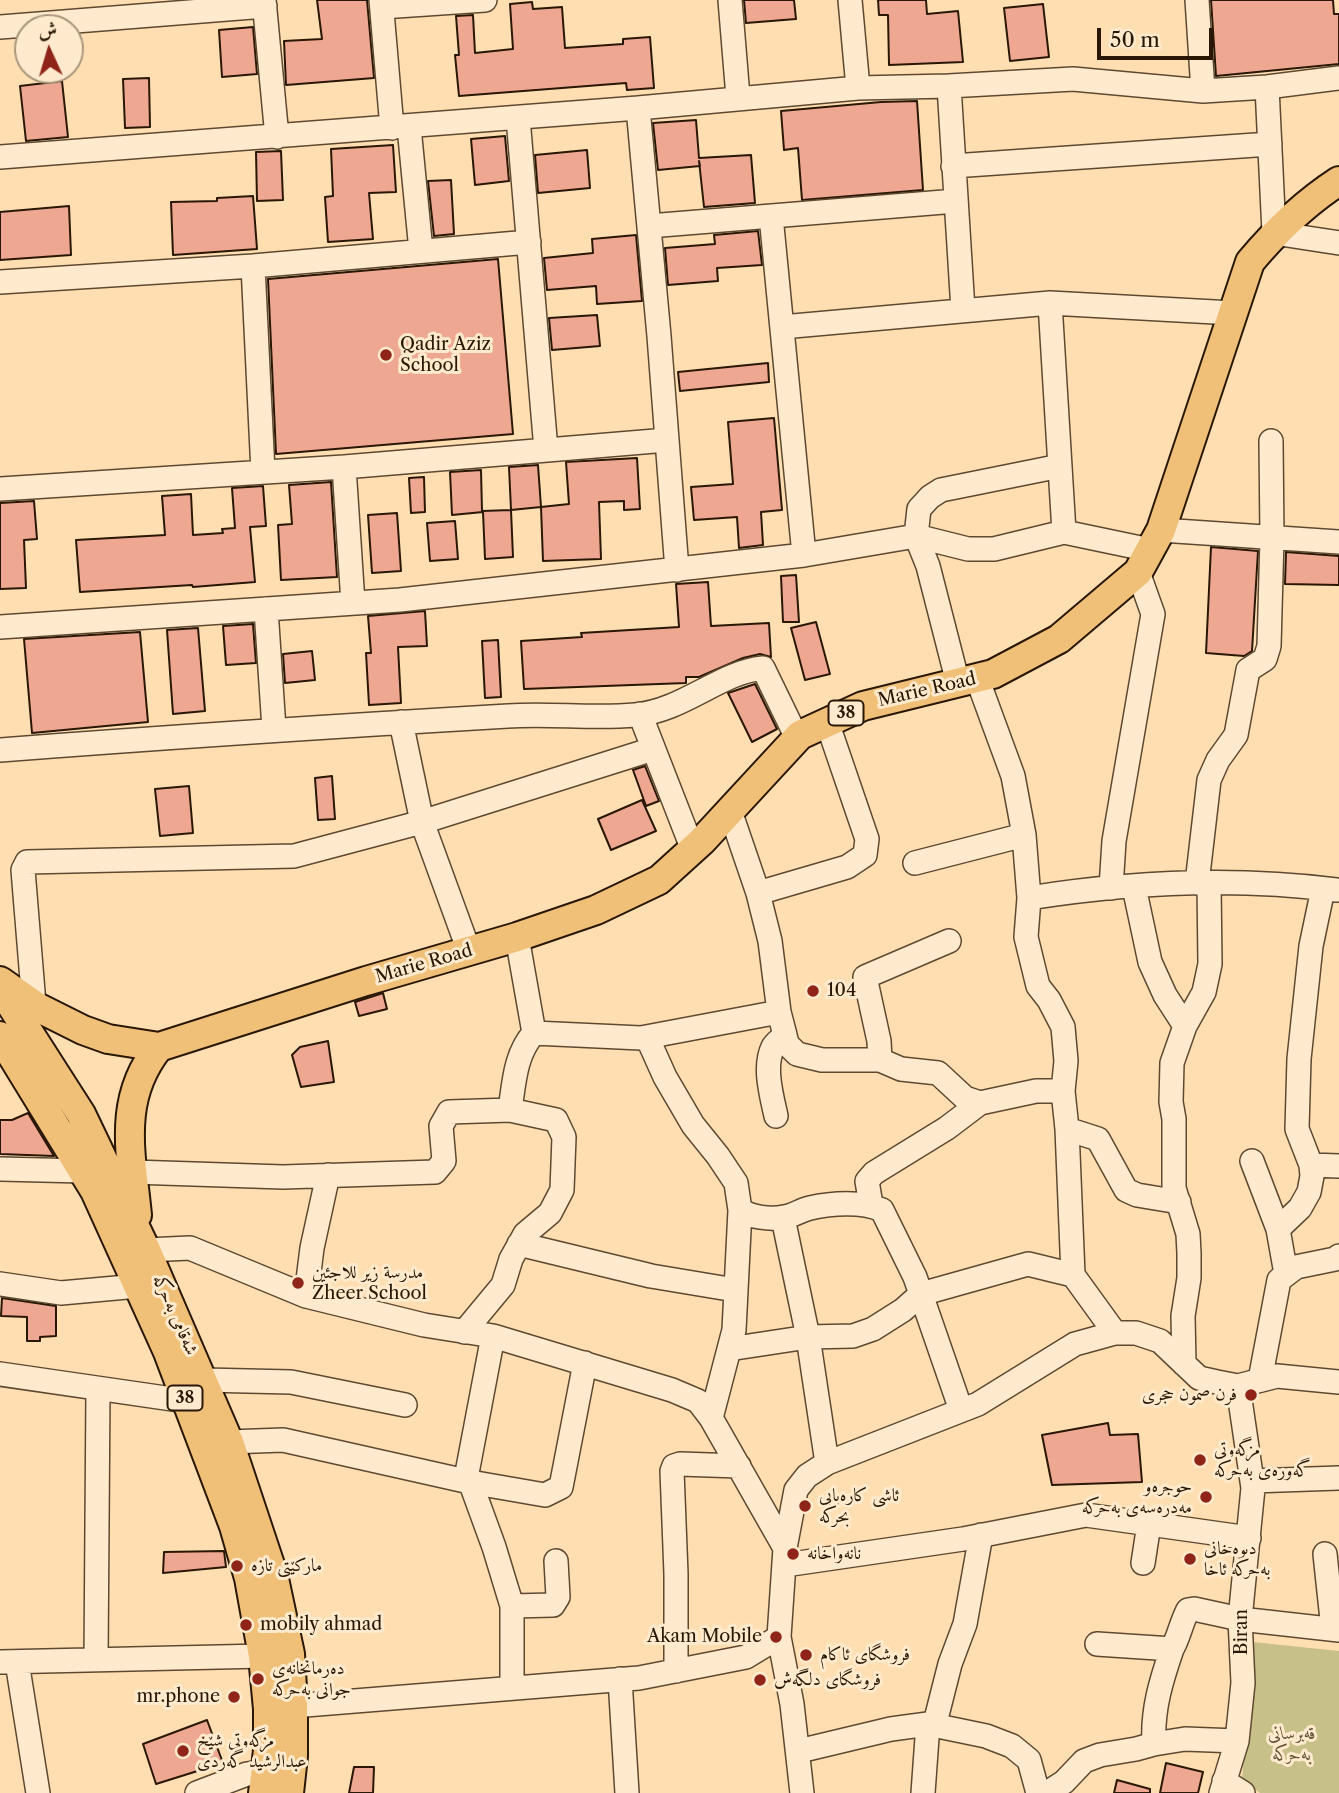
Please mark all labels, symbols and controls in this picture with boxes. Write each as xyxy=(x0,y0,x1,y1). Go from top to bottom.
north arrow xyxy=(14,14,84,84)
scale bar xyxy=(1101,14,1216,58)
text: ش xyxy=(37,17,58,42)
text: 50 m xyxy=(1110,27,1160,52)
place label: Qadir Aziz School xyxy=(400,334,491,376)
marker: Qadir Aziz School xyxy=(378,347,394,363)
street label: Marie Road xyxy=(876,668,978,712)
road number: 38 xyxy=(828,700,864,726)
street label: Marie Road xyxy=(373,940,475,988)
place label: 104 xyxy=(827,980,856,1002)
marker: 104 xyxy=(805,983,821,999)
place label: مدرسة زير للاجئين Zheer School xyxy=(312,1262,427,1304)
street label: شەقامی بەحرکە xyxy=(148,1271,202,1359)
marker: مدرسة زير للاجئين Zheer School xyxy=(290,1275,306,1291)
place label: فرن صمون حجری xyxy=(1142,1384,1237,1406)
road number: 38 xyxy=(168,1386,202,1410)
marker: فرن صمون حجری xyxy=(1243,1387,1259,1403)
place label: مزگەوتی گەورەی بەحرکە xyxy=(1214,1439,1311,1482)
marker: مزگەوتی گەورەی بەحرکە xyxy=(1192,1452,1208,1468)
place label: حوجره‌و مه‌دره‌سه‌ی به‌حرکه xyxy=(1082,1476,1192,1518)
place label: ئاشی کارەبایی بحرکە xyxy=(819,1485,899,1528)
marker: حوجره‌و مه‌دره‌سه‌ی به‌حرکه xyxy=(1198,1489,1214,1505)
marker: ئاشی کارەبایی بحرکە xyxy=(797,1498,813,1514)
place label: دیوەخانی بەحرکە ئاخا xyxy=(1204,1538,1270,1580)
place label: نانەواخانە xyxy=(807,1543,861,1565)
marker: نانەواخانە xyxy=(785,1546,801,1562)
marker: دیوەخانی بەحرکە ئاخا xyxy=(1182,1551,1198,1567)
place label: مارکێتی تازە xyxy=(251,1555,322,1577)
marker: مارکێتی تازە xyxy=(229,1558,245,1574)
street label: Biran xyxy=(1231,1609,1253,1655)
place label: mobily ahmad xyxy=(260,1614,382,1636)
marker: mobily ahmad xyxy=(238,1617,254,1633)
place label: Akam Mobile xyxy=(647,1626,762,1648)
marker: Akam Mobile xyxy=(768,1629,784,1645)
place label: فروشگای ئاکام xyxy=(820,1644,910,1666)
marker: فروشگای ئاکام xyxy=(798,1647,814,1663)
place label: دەرمانخانەی جوانی بەحرکە xyxy=(272,1658,351,1700)
place label: فروشگای دلگه‌ش xyxy=(774,1669,881,1691)
marker: دەرمانخانەی جوانی بەحرکە xyxy=(250,1671,266,1687)
marker: فروشگای دلگه‌ش xyxy=(752,1672,768,1688)
place label: mr.phone xyxy=(137,1686,220,1708)
marker: mr.phone xyxy=(226,1689,242,1705)
park label: قەبرسانی بەحرکە xyxy=(1268,1723,1316,1766)
place label: مزگەوتی شێخ عبدالرشید گەردی xyxy=(197,1730,307,1772)
marker: مزگەوتی شێخ عبدالرشید گەردی xyxy=(175,1743,191,1759)

